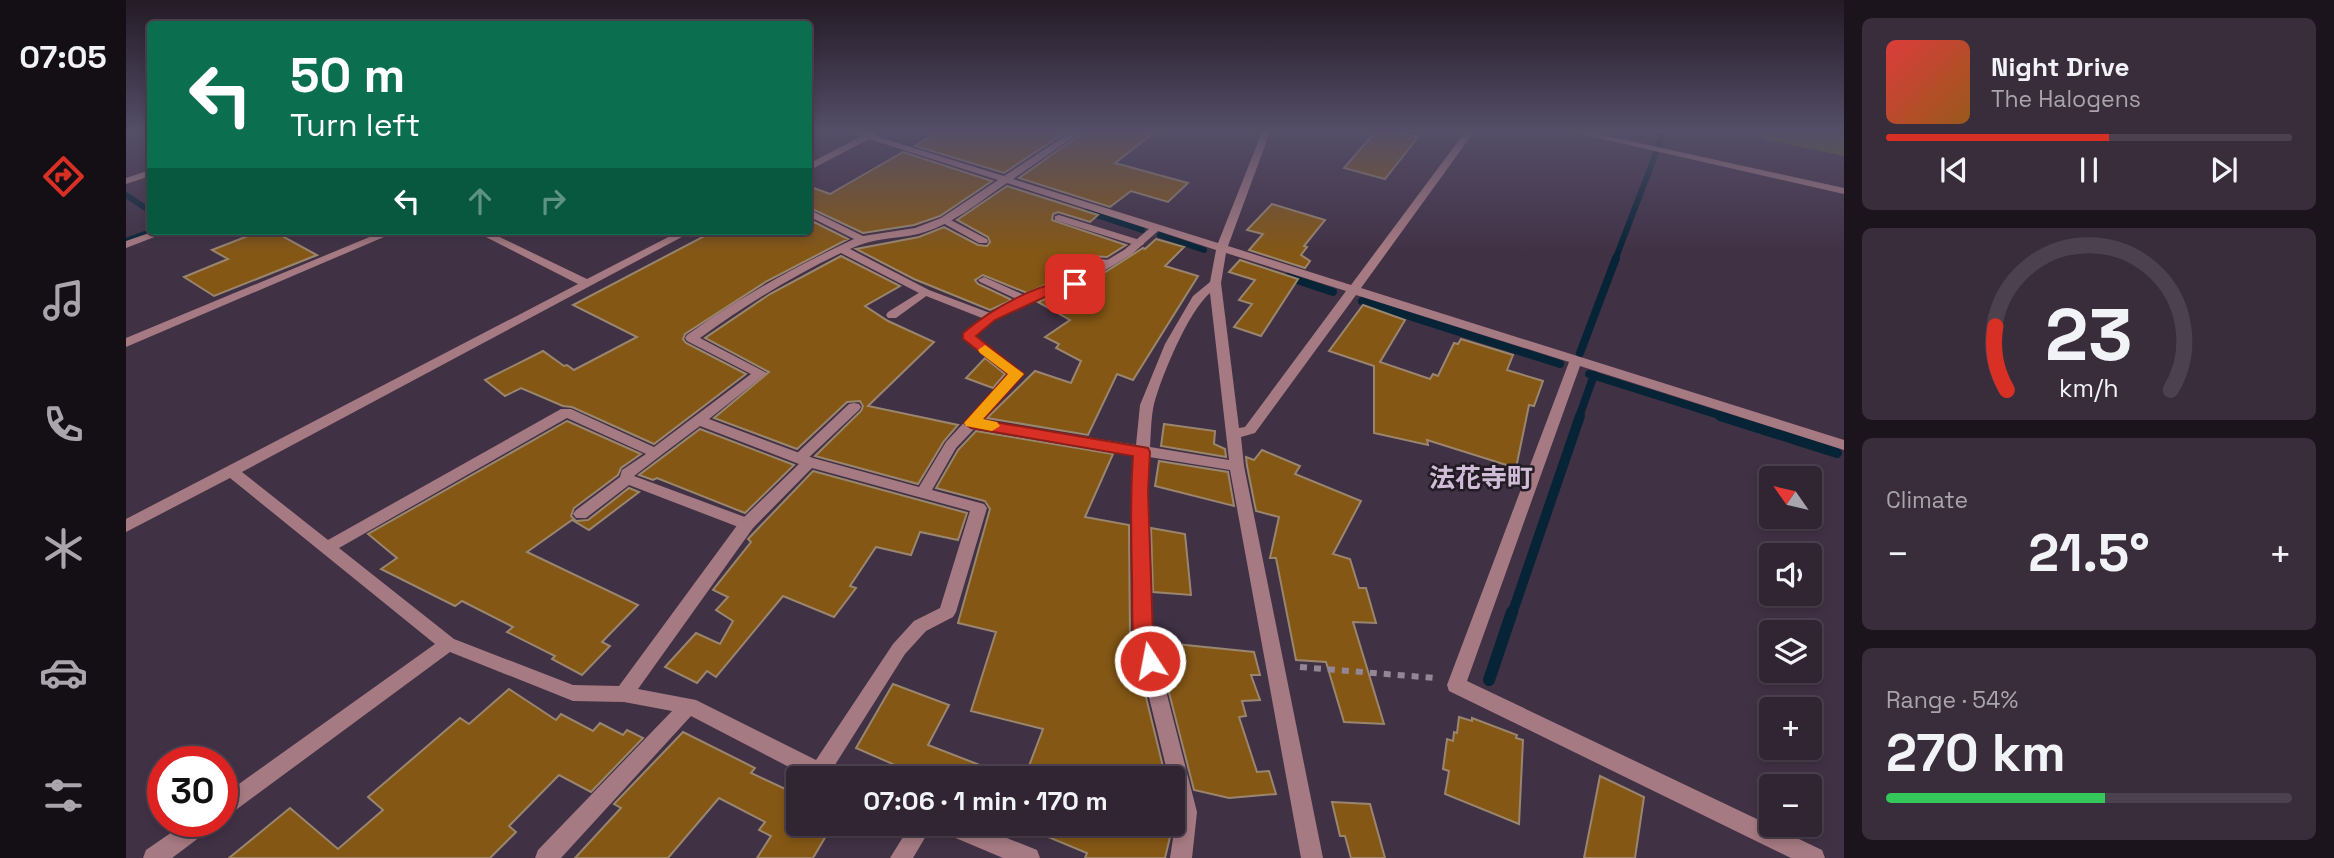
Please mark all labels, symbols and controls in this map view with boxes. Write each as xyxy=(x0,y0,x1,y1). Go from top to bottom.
text: 07:05 xyxy=(19,37,107,77)
text: 50 m xyxy=(290,44,405,106)
icon: left xyxy=(175,49,266,140)
text: Night Drive xyxy=(1991,50,2129,84)
text: The Halogens xyxy=(1991,84,2141,114)
text: Turn left xyxy=(290,105,420,145)
icon: previous xyxy=(1935,151,1973,189)
icon: pause xyxy=(2070,151,2108,189)
icon: next xyxy=(2205,151,2243,189)
icon: directions xyxy=(39,152,88,201)
icon: left xyxy=(388,182,426,220)
icon: ahead xyxy=(461,182,499,220)
icon: right xyxy=(534,182,572,220)
pin xyxy=(1045,254,1105,314)
icon: arrive xyxy=(1056,265,1094,303)
icon: music xyxy=(39,276,88,325)
text: 23 xyxy=(2045,288,2133,381)
text: km/h xyxy=(2059,372,2119,404)
icon: phone xyxy=(39,400,88,449)
district label: 法花寺町 xyxy=(1429,461,1533,495)
north arrow xyxy=(1759,466,1822,528)
map controls xyxy=(1759,466,1822,837)
text: Climate xyxy=(1886,485,1968,515)
text: 21.5° xyxy=(2028,520,2150,586)
icon: climate xyxy=(39,524,88,573)
text: − xyxy=(1886,530,1910,578)
text: + xyxy=(2268,530,2292,578)
button: sound xyxy=(1759,543,1822,606)
button: layers xyxy=(1759,620,1822,683)
position arrow xyxy=(1113,624,1187,698)
icon: car xyxy=(39,648,88,697)
text: Range · 54% xyxy=(1886,685,2018,715)
button: + xyxy=(1759,697,1822,760)
text: 270 km xyxy=(1886,720,2066,786)
speed limit sign: 30 xyxy=(147,746,238,837)
icon: filters xyxy=(39,771,88,820)
button: − xyxy=(1759,774,1822,837)
text: 07:06 · 1 min · 170 m xyxy=(863,784,1108,818)

